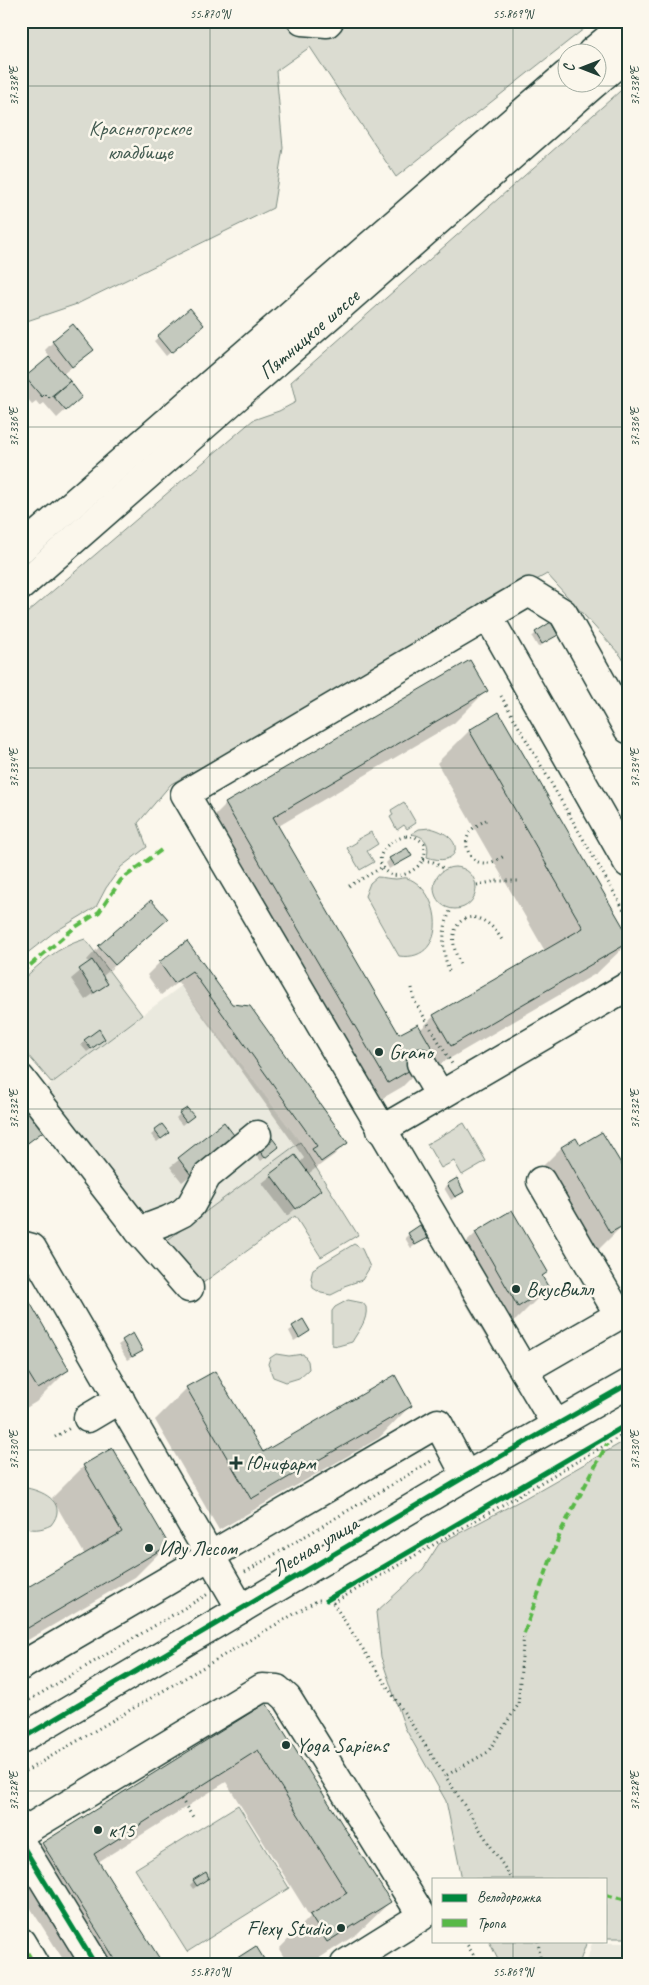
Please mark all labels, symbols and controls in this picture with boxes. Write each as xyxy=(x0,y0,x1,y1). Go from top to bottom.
text: 55.870°N xyxy=(190,6,232,22)
text: 55.869°N xyxy=(493,6,535,22)
north arrow xyxy=(556,42,606,92)
text: С xyxy=(561,62,578,71)
text: 37.338°E xyxy=(6,65,22,106)
text: 37.338°E xyxy=(627,65,643,106)
park label: Красногорское кладбище xyxy=(89,115,192,165)
street label: Пятницкое шоссе xyxy=(253,282,366,385)
text: 37.336°E xyxy=(6,406,22,447)
text: 37.336°E xyxy=(627,406,643,447)
text: 37.334°E xyxy=(6,747,22,788)
text: 37.334°E xyxy=(627,747,643,788)
place label: Grano xyxy=(389,1039,435,1065)
marker: Grano xyxy=(373,1046,385,1058)
text: 37.332°E xyxy=(6,1088,22,1129)
text: 37.332°E xyxy=(627,1088,643,1129)
place label: ВкусВилл xyxy=(526,1276,595,1302)
marker: ВкусВилл xyxy=(510,1283,522,1295)
text: 37.330°E xyxy=(6,1429,22,1470)
text: 37.330°E xyxy=(627,1429,643,1470)
place label: Юнифарм xyxy=(246,1450,317,1476)
marker: Юнифарм xyxy=(230,1457,242,1469)
street label: Лесная улица xyxy=(267,1509,365,1582)
place label: Иду Лесом xyxy=(159,1535,239,1561)
marker: Иду Лесом xyxy=(143,1542,155,1554)
place label: Yoga Sapiens xyxy=(296,1732,390,1758)
marker: Yoga Sapiens xyxy=(280,1739,292,1751)
text: 37.328°E xyxy=(6,1770,22,1811)
text: 37.328°E xyxy=(627,1770,643,1811)
place label: к15 xyxy=(108,1817,136,1843)
marker: к15 xyxy=(92,1824,104,1836)
legend xyxy=(432,1878,606,1942)
text: Велодорожка xyxy=(477,1888,541,1907)
text: Тропа xyxy=(477,1914,506,1933)
place label: Flexy Studio xyxy=(247,1915,333,1941)
marker: Flexy Studio xyxy=(335,1922,347,1934)
text: 55.870°N xyxy=(190,1964,232,1980)
text: 55.869°N xyxy=(493,1964,535,1980)

